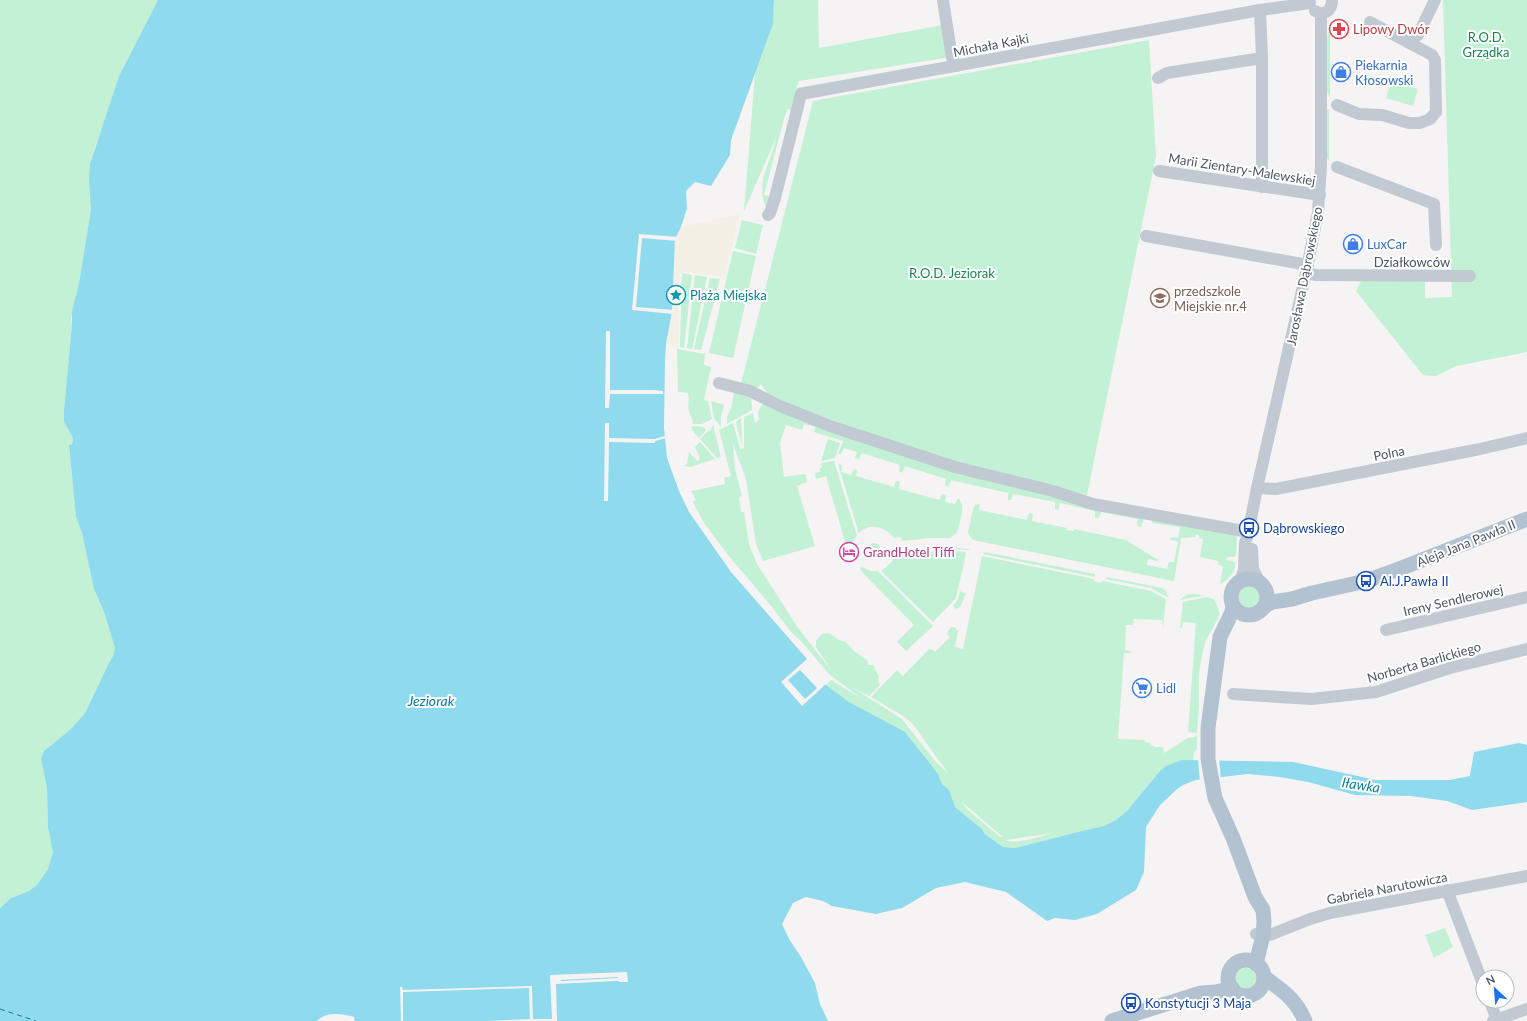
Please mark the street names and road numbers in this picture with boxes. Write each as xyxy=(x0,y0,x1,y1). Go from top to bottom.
street label: Michała Kajki xyxy=(952,30,1030,60)
street label: Marii Zientary-Malewskiej xyxy=(1167,149,1317,189)
street label: Jarosława Dąbrowskiego xyxy=(1283,205,1325,347)
street label: Działkowców xyxy=(1374,254,1450,270)
street label: Polna xyxy=(1372,442,1406,464)
street label: Aleja Jana Pawła II xyxy=(1414,516,1518,570)
street label: Ireny Sendlerowej xyxy=(1402,581,1504,619)
street label: Norberta Barlickiego xyxy=(1365,638,1483,686)
street label: Gabriela Narutowicza xyxy=(1325,868,1449,908)

